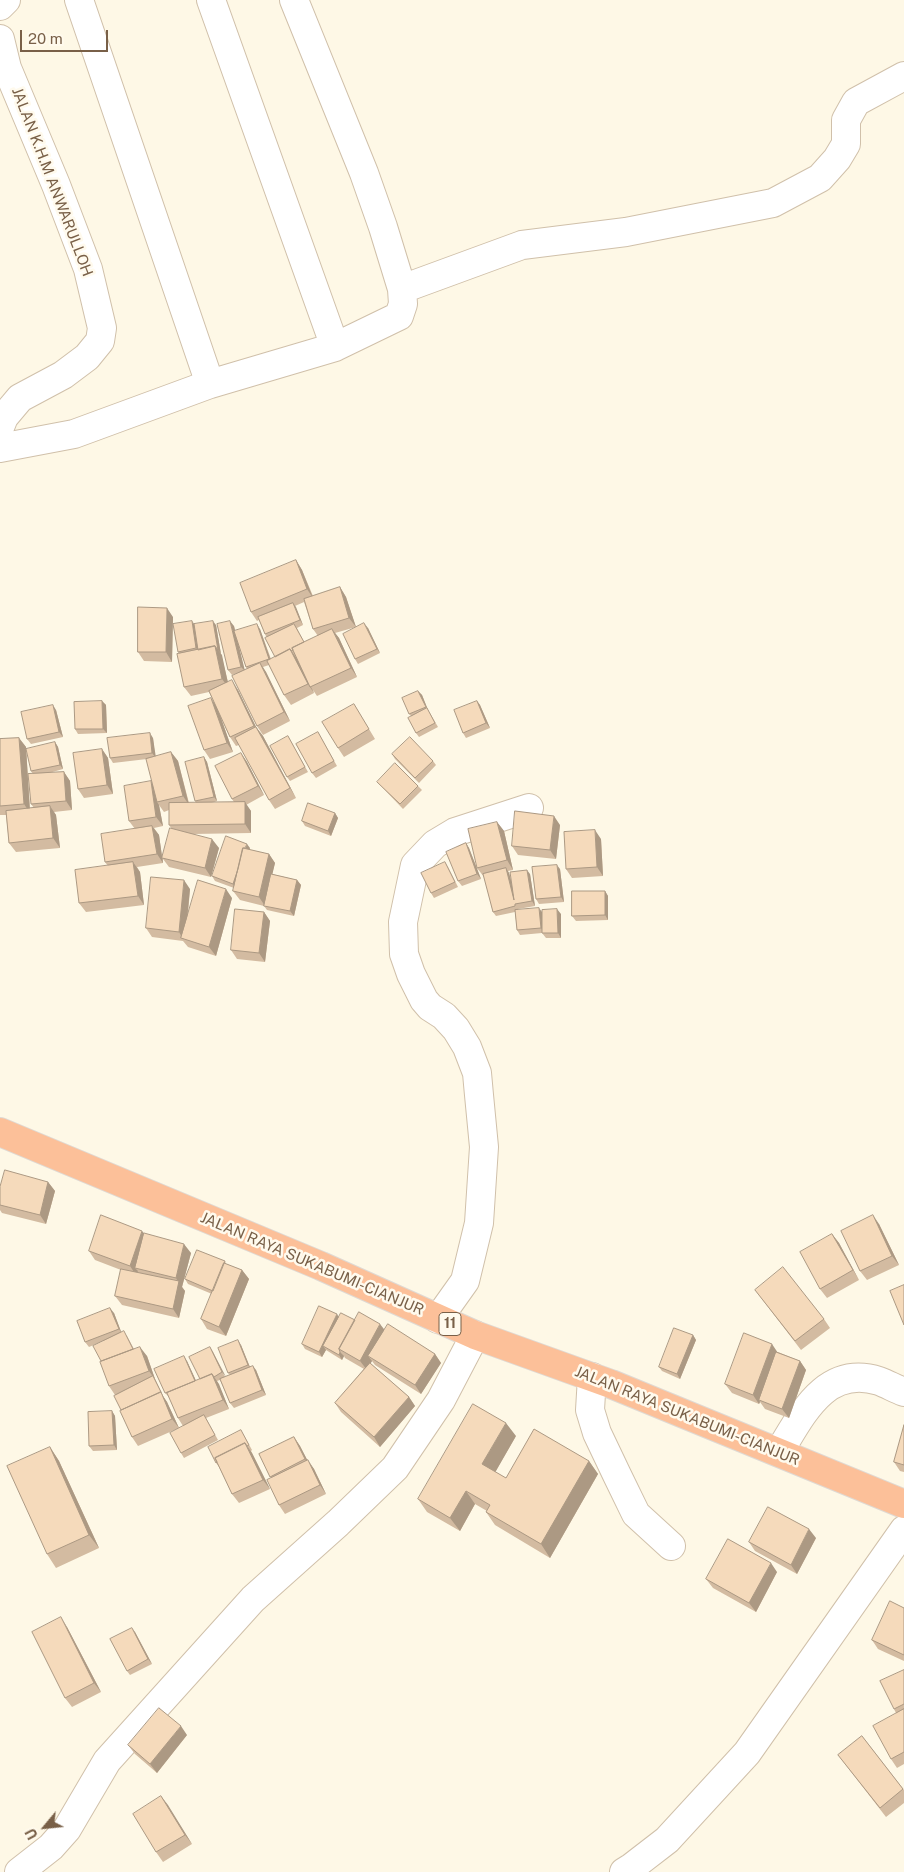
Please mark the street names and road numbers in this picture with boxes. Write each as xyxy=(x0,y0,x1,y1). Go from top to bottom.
street label: JALAN K.H.M ANWARULLOH xyxy=(8,85,96,279)
street label: JALAN RAYA SUKABUMI-CIANJUR xyxy=(198,1209,426,1319)
road number: 11 xyxy=(439,1312,461,1336)
street label: JALAN RAYA SUKABUMI-CIANJUR xyxy=(572,1363,802,1469)

